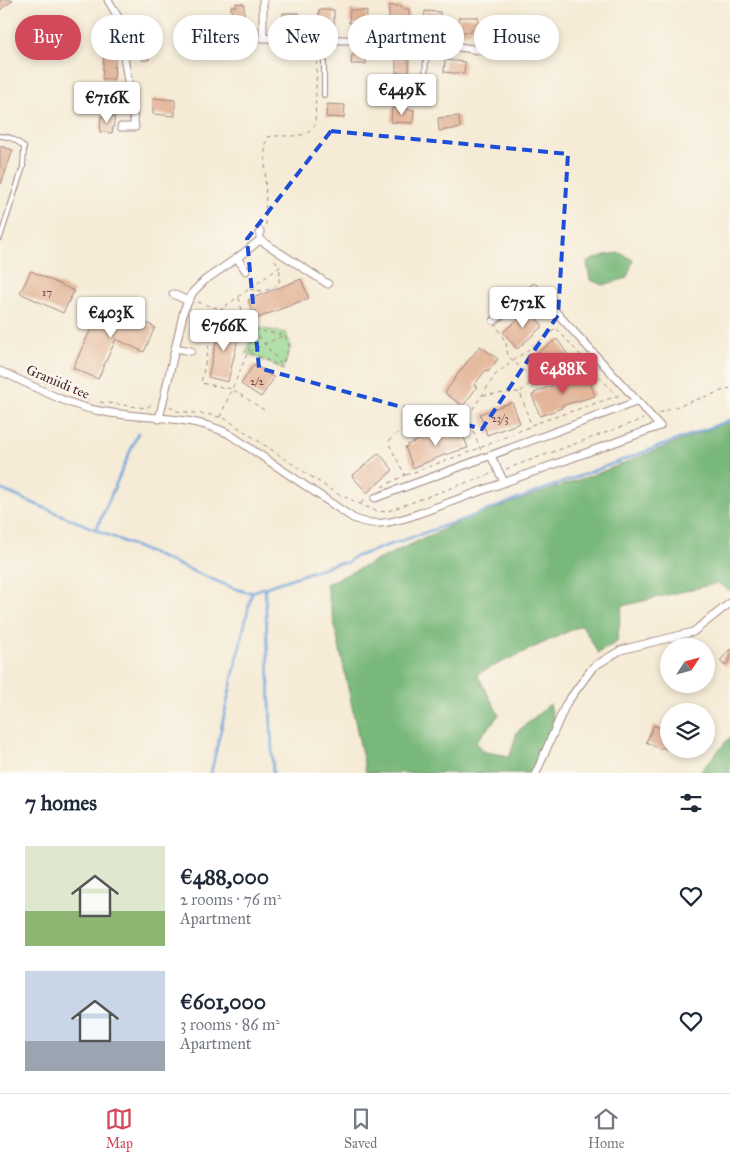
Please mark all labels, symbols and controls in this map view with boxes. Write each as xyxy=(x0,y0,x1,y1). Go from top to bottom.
chip: Buy xyxy=(15,15,81,60)
chip: Rent xyxy=(91,15,163,60)
chip: Filters xyxy=(173,15,258,60)
chip: New xyxy=(268,15,338,60)
chip: Apartment xyxy=(348,15,464,60)
chip: House xyxy=(474,15,559,60)
pin: €449K xyxy=(367,74,437,116)
text: €449K xyxy=(378,80,426,99)
pin: €716K xyxy=(72,82,142,124)
text: €716K xyxy=(85,88,129,107)
house number: 17 xyxy=(42,286,52,299)
pin: €752K xyxy=(488,286,558,329)
text: €752K xyxy=(501,293,545,312)
pin: €403K xyxy=(76,296,146,339)
text: €403K xyxy=(88,303,134,322)
pin: €766K xyxy=(189,310,259,352)
text: €766K xyxy=(201,316,247,335)
pin: €488K xyxy=(528,352,598,395)
text: €488K xyxy=(540,359,586,378)
street label: Graniidi tee xyxy=(24,361,92,403)
house number: 2/2 xyxy=(250,375,264,388)
pin: €601K xyxy=(401,404,471,447)
text: €601K xyxy=(414,411,458,430)
house number: 23/3 xyxy=(491,412,509,425)
north arrow xyxy=(660,638,715,692)
map controls xyxy=(660,638,715,758)
button: layers xyxy=(660,703,715,758)
icon: filters xyxy=(677,789,705,817)
text: 7 homes xyxy=(25,790,97,816)
text: €488,000 xyxy=(180,864,269,890)
icon: home xyxy=(65,866,125,926)
icon: heart xyxy=(677,882,705,910)
text: 2 rooms · 76 m² xyxy=(180,890,281,909)
text: Apartment xyxy=(180,909,252,928)
text: €601,000 xyxy=(180,989,266,1015)
icon: home xyxy=(65,991,125,1051)
icon: heart xyxy=(677,1007,705,1035)
text: 3 rooms · 86 m² xyxy=(180,1015,280,1034)
text: Apartment xyxy=(180,1034,252,1053)
tab: Map xyxy=(105,1105,133,1152)
tab: Saved xyxy=(344,1105,377,1152)
tab: Home xyxy=(588,1105,625,1152)

